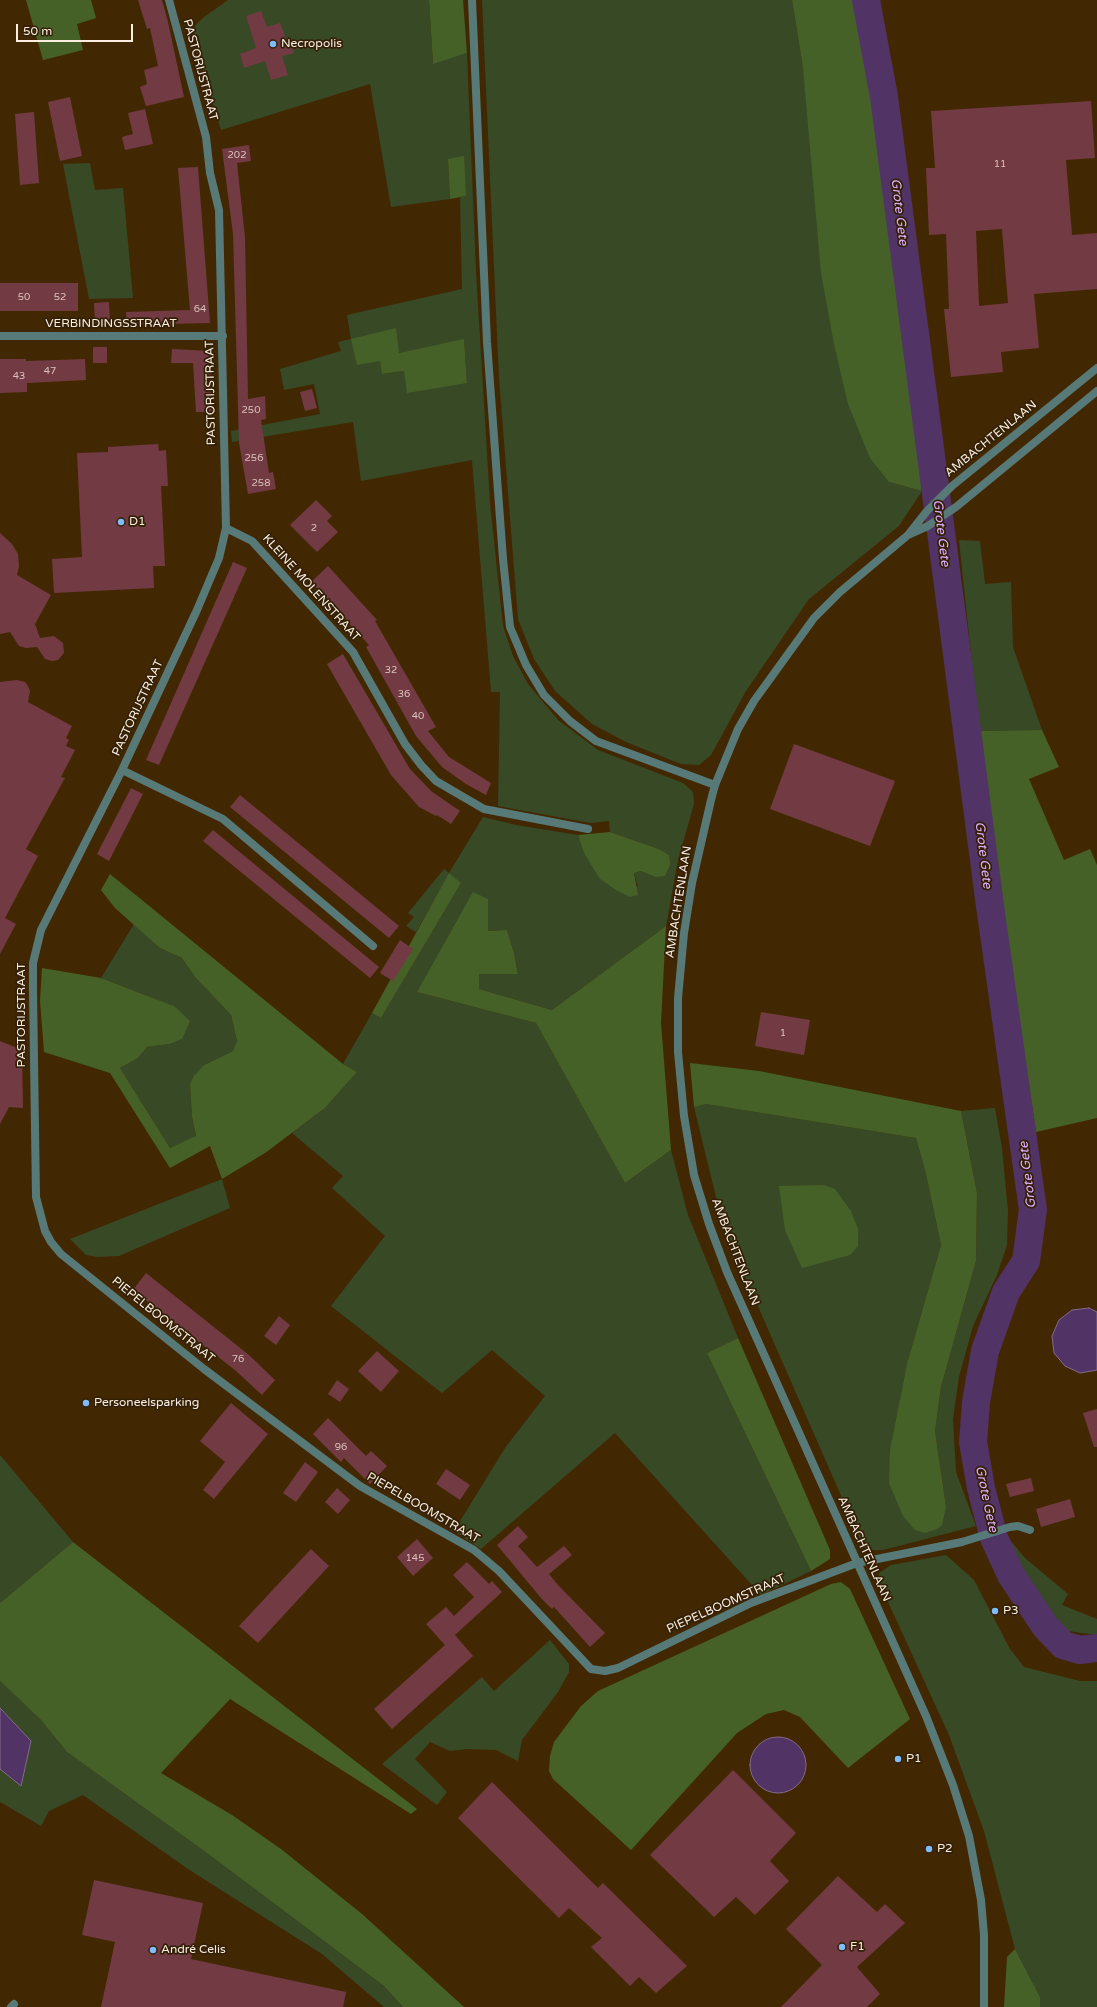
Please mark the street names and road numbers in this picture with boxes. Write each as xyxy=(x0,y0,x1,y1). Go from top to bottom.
street label: PASTORIJSTRAAT xyxy=(179,18,221,122)
street label: VERBINDINGSSTRAAT xyxy=(45,317,177,331)
street label: PASTORIJSTRAAT xyxy=(203,340,219,446)
street label: AMBACHTENLAAN xyxy=(942,398,1040,480)
street label: KLEINE MOLENSTRAAT xyxy=(259,532,363,644)
street label: PASTORIJSTRAAT xyxy=(109,657,167,759)
street label: AMBACHTENLAAN xyxy=(663,845,695,959)
street label: PASTORIJSTRAAT xyxy=(15,963,29,1067)
street label: AMBACHTENLAAN xyxy=(708,1196,762,1308)
street label: PIEPELBOOMSTRAAT xyxy=(109,1274,217,1366)
street label: PIEPELBOOMSTRAAT xyxy=(364,1470,482,1546)
street label: AMBACHTENLAAN xyxy=(834,1494,894,1604)
street label: PIEPELBOOMSTRAAT xyxy=(665,1571,787,1637)

